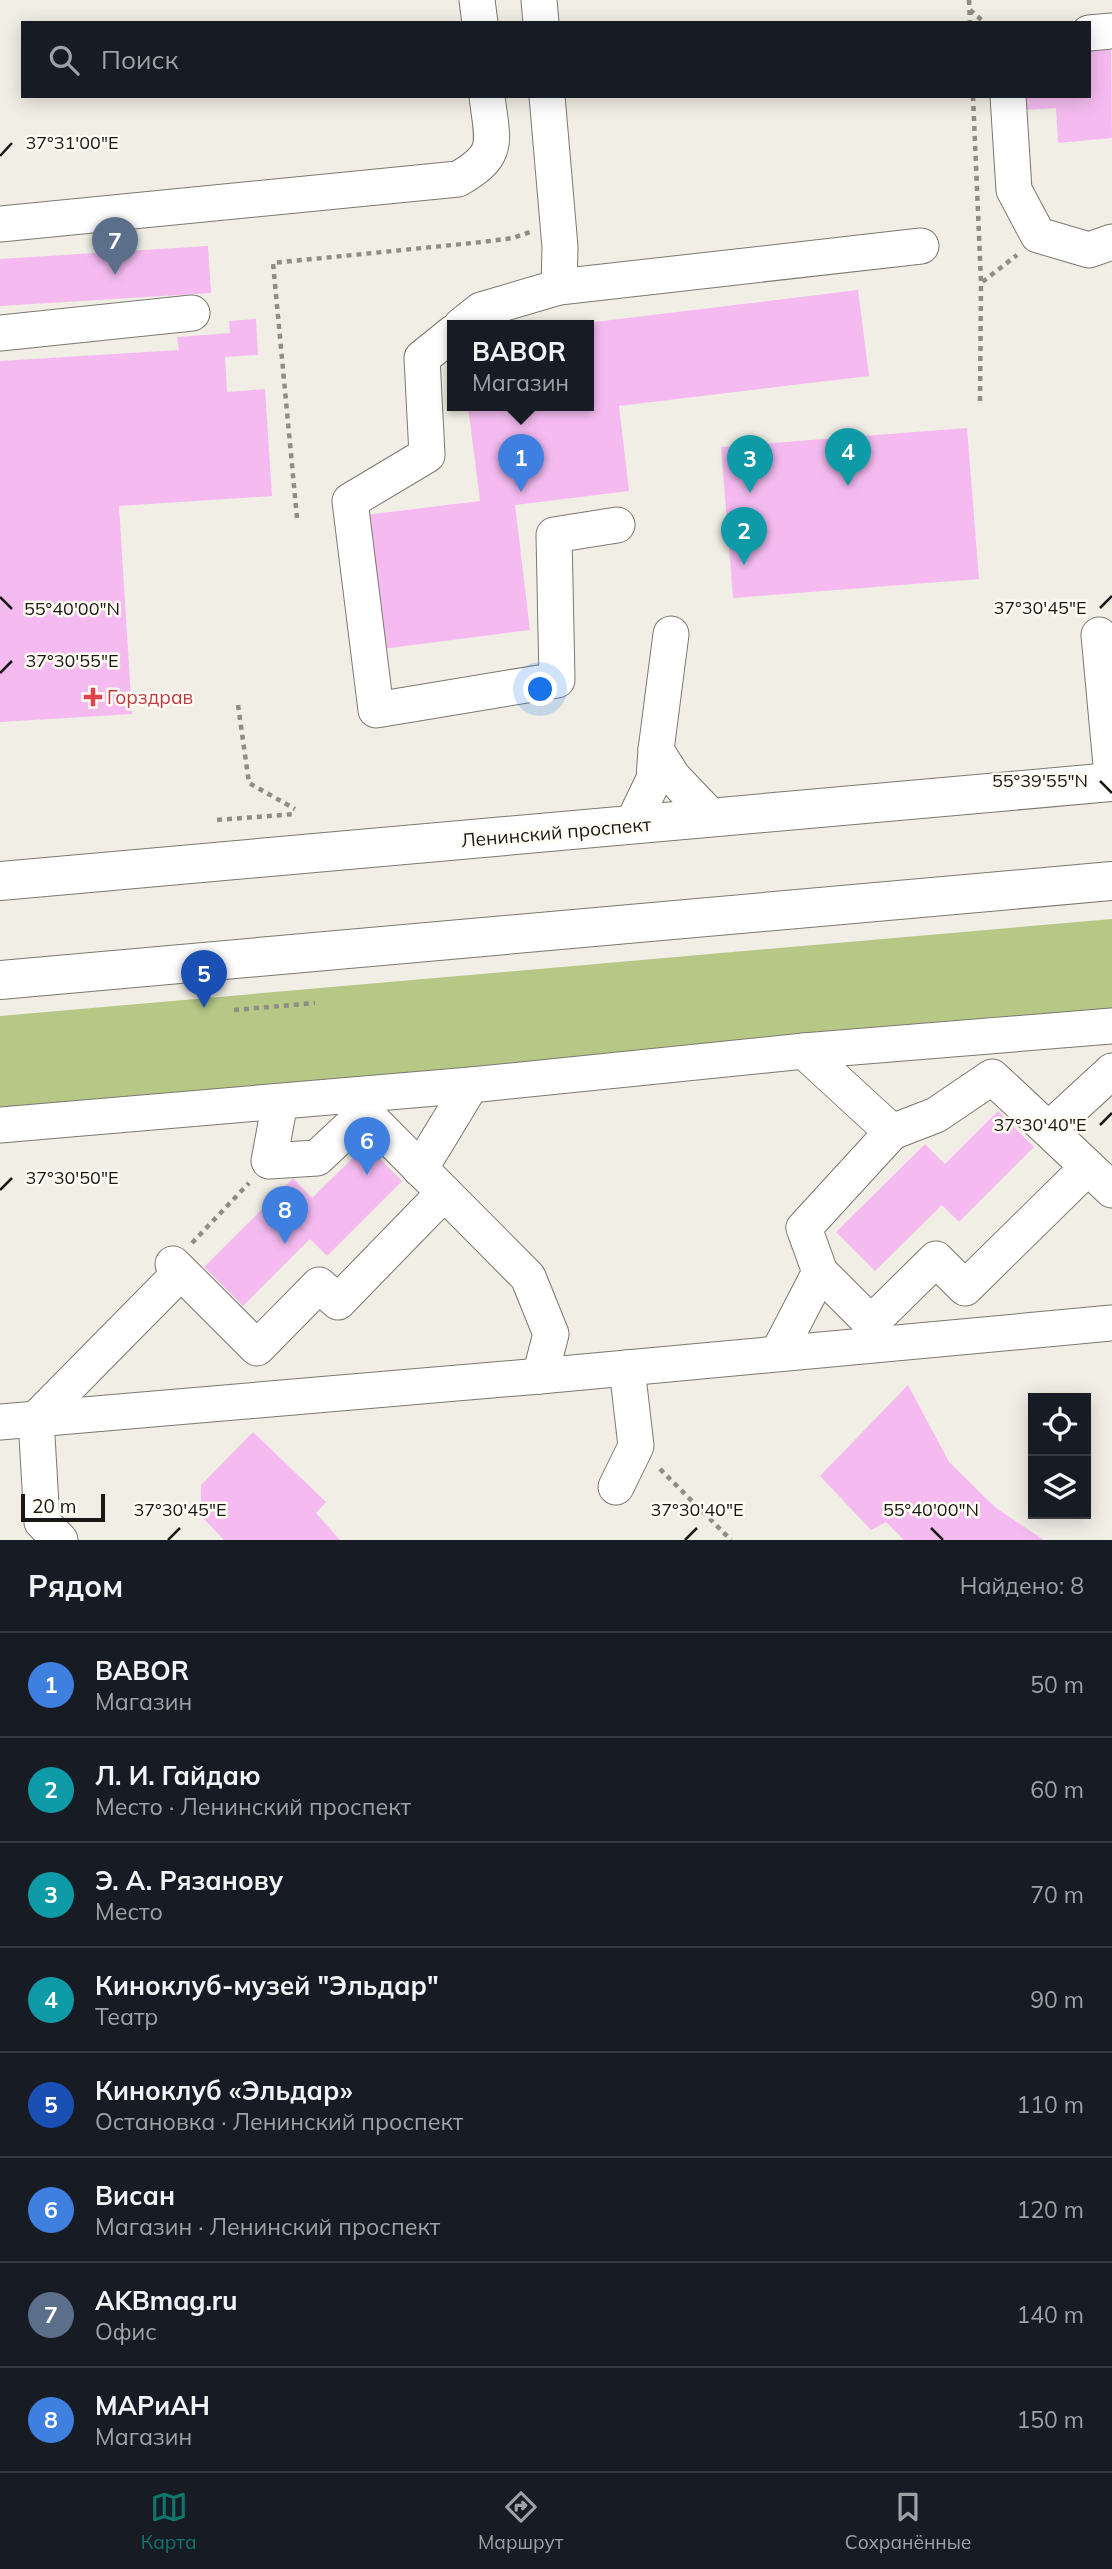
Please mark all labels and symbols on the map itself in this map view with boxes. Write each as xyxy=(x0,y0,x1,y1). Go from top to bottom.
text: 37°31'00"E xyxy=(25,131,119,154)
pin: 7 xyxy=(92,217,138,275)
pin: 4 xyxy=(825,428,871,486)
pin: 1 xyxy=(498,434,544,492)
pin: 3 xyxy=(727,435,773,493)
pin: 2 xyxy=(721,507,767,565)
text: 37°30'45"E xyxy=(993,596,1087,619)
text: 55°40'00"N xyxy=(24,597,120,620)
text: 37°30'55"E xyxy=(25,649,119,672)
your location xyxy=(523,672,557,706)
place label: Горздрав xyxy=(107,685,193,709)
marker: Горздрав xyxy=(85,689,101,705)
text: 55°39'55"N xyxy=(992,769,1088,792)
street label: Ленинский проспект xyxy=(460,812,652,852)
pin: 5 xyxy=(181,950,227,1008)
text: 37°30'40"E xyxy=(993,1113,1087,1136)
pin: 6 xyxy=(344,1117,390,1175)
text: 37°30'50"E xyxy=(25,1166,119,1189)
pin: 8 xyxy=(262,1186,308,1244)
scale bar xyxy=(21,1491,105,1523)
text: 37°30'45"E xyxy=(133,1498,227,1521)
text: 37°30'40"E xyxy=(650,1498,744,1521)
text: 55°40'00"N xyxy=(883,1498,979,1521)

